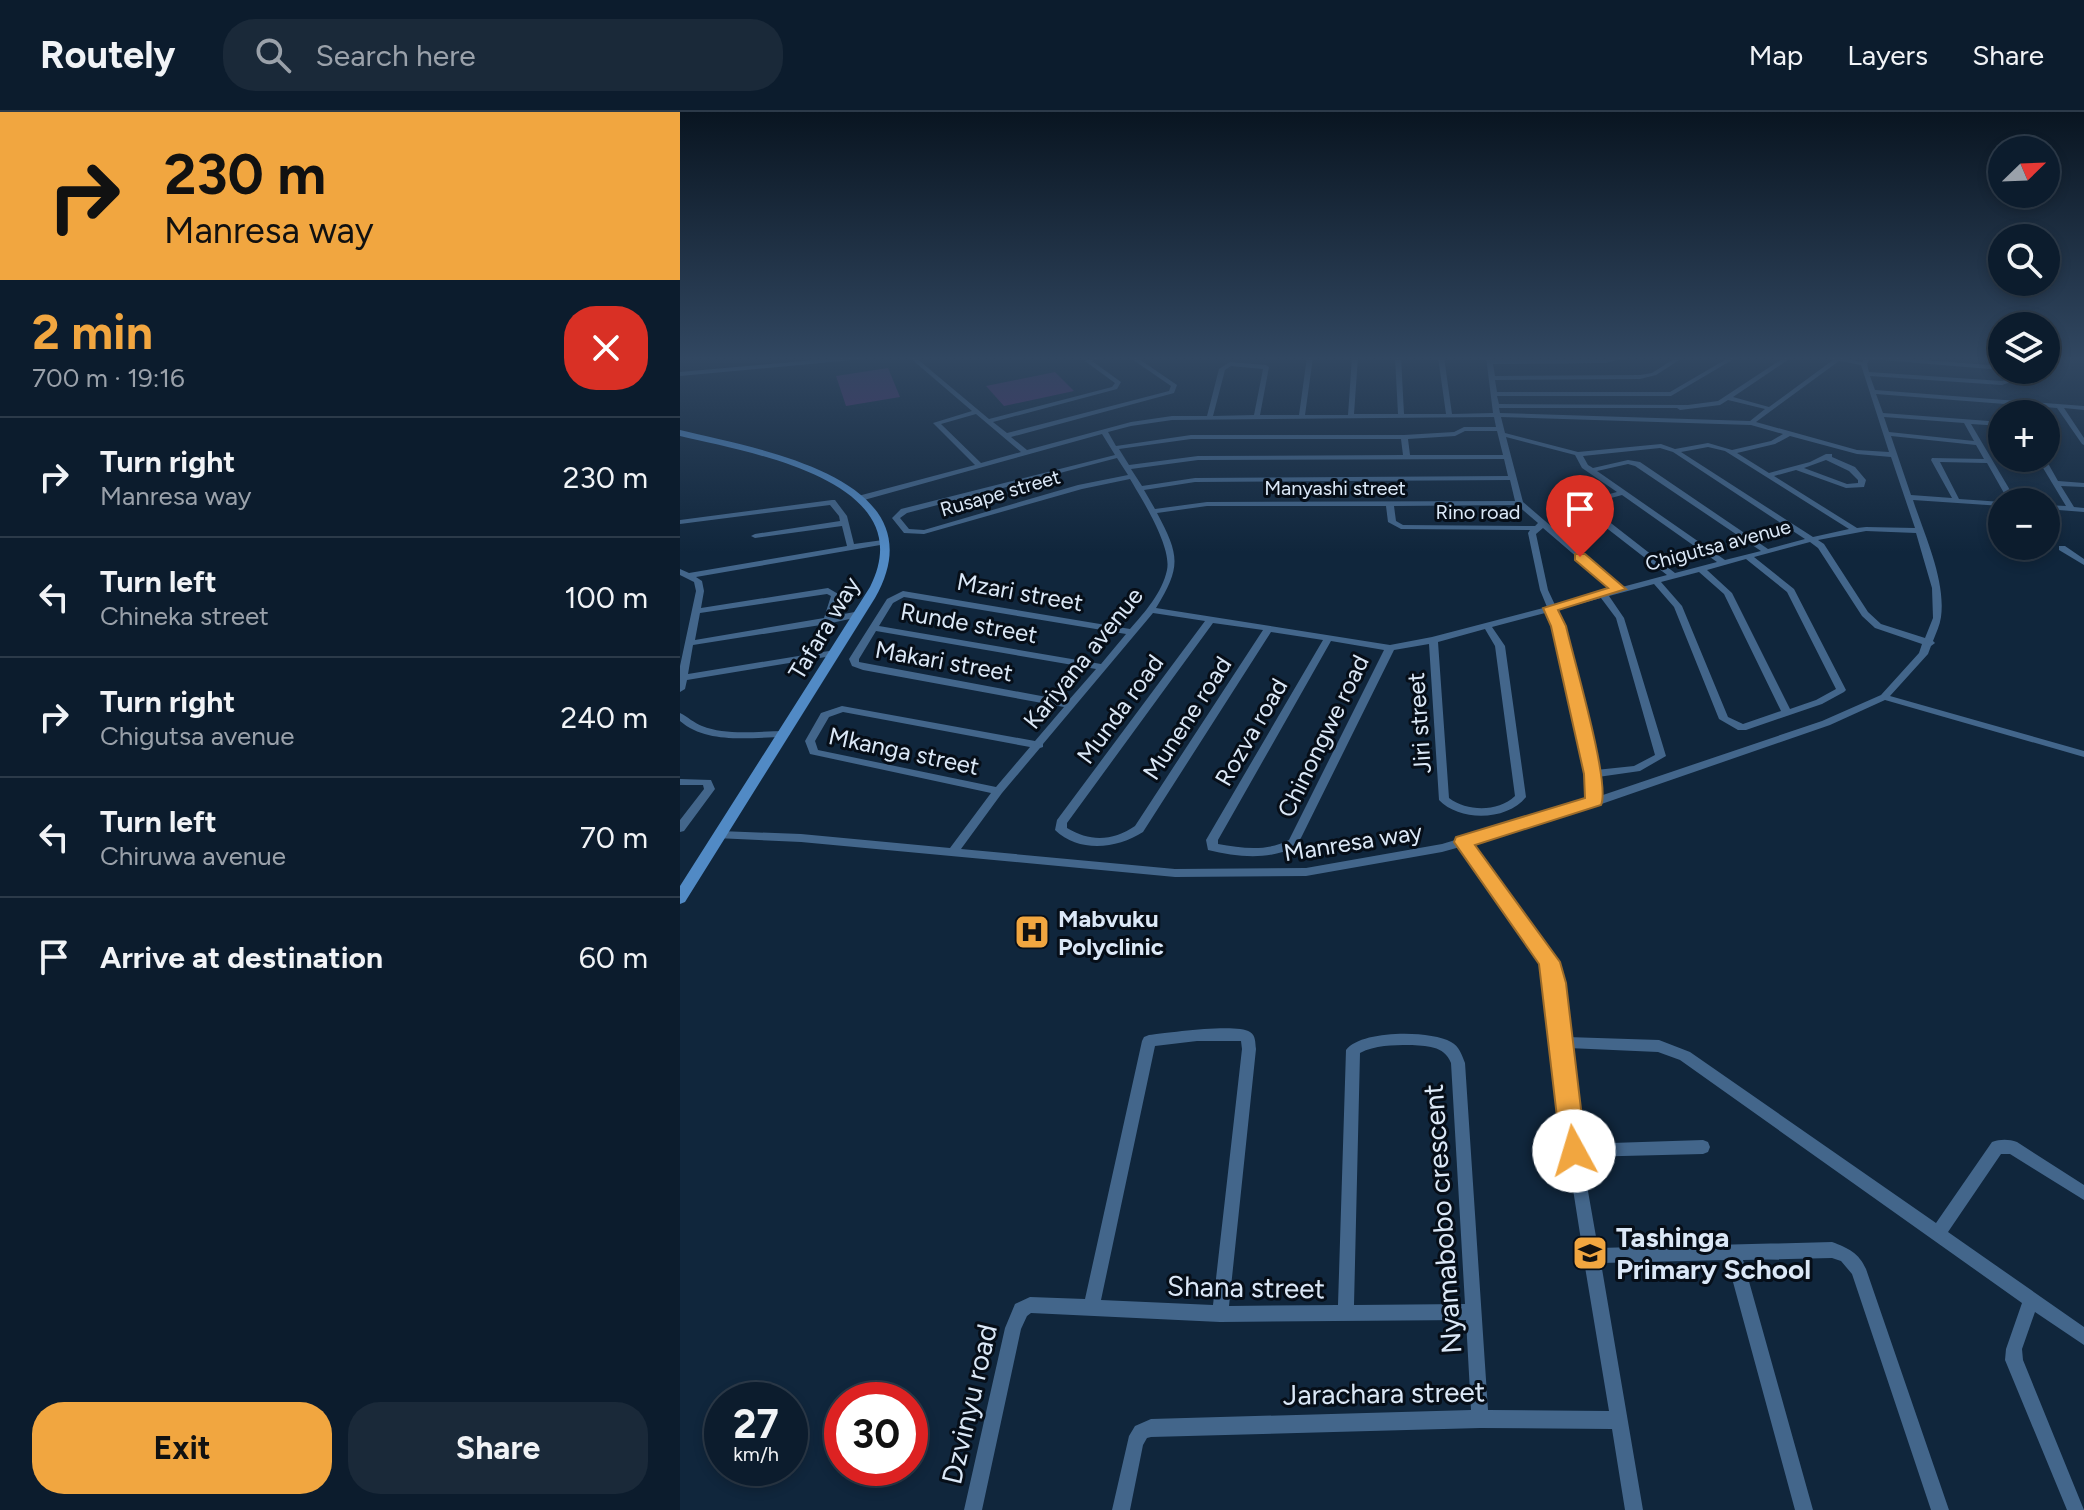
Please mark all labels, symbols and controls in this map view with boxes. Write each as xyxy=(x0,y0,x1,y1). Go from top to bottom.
search box xyxy=(223,19,783,91)
text: Routely xyxy=(40,32,175,78)
icon: search xyxy=(251,33,295,77)
text: Search here xyxy=(315,37,476,74)
text: Map xyxy=(1749,38,1803,72)
text: Layers xyxy=(1847,38,1928,72)
text: Share xyxy=(1972,38,2044,72)
north arrow xyxy=(1988,136,2060,208)
map controls xyxy=(1988,136,2060,560)
text: 230 m xyxy=(164,141,326,208)
icon: right xyxy=(32,144,136,248)
text: Manresa way xyxy=(164,209,374,252)
button: search xyxy=(1988,224,2060,296)
text: 2 min xyxy=(32,303,153,361)
button: close xyxy=(564,306,648,390)
button: layers xyxy=(1988,312,2060,384)
text: 700 m · 19:16 xyxy=(32,362,185,394)
button: + xyxy=(1988,400,2060,472)
text: Turn right xyxy=(100,443,235,480)
icon: right xyxy=(32,455,76,499)
text: 230 m xyxy=(563,459,648,496)
street label: Rusape street xyxy=(937,464,1063,522)
pin xyxy=(1546,475,1614,557)
street label: Manyashi street xyxy=(1264,476,1406,500)
text: Manresa way xyxy=(100,480,251,512)
icon: arrive xyxy=(1558,487,1602,531)
button: − xyxy=(1988,488,2060,560)
street label: Rino road xyxy=(1435,500,1521,524)
street label: Chigutsa avenue xyxy=(1643,514,1793,576)
text: Turn left xyxy=(100,563,217,600)
street label: Mzari street xyxy=(955,567,1085,617)
street label: Tafara way xyxy=(782,571,866,685)
icon: left xyxy=(32,575,76,619)
text: 100 m xyxy=(564,579,648,616)
street label: Kariyana avenue xyxy=(1017,581,1149,735)
street label: Runde street xyxy=(898,597,1040,649)
text: Chineka street xyxy=(100,600,269,632)
street label: Makari street xyxy=(873,635,1015,687)
street label: Munda road xyxy=(1071,649,1169,769)
street label: Chinongwe road xyxy=(1271,650,1375,822)
street label: Munene road xyxy=(1136,651,1238,785)
street label: Jiri street xyxy=(1401,672,1437,774)
street label: Rozva road xyxy=(1209,673,1293,791)
text: Turn right xyxy=(100,683,235,720)
icon: right xyxy=(32,695,76,739)
text: 240 m xyxy=(560,699,648,736)
text: Chigutsa avenue xyxy=(100,720,294,752)
street label: Mkanga street xyxy=(826,721,982,781)
text: Turn left xyxy=(100,803,217,840)
icon: left xyxy=(32,815,76,859)
street label: Manresa way xyxy=(1282,817,1425,867)
text: 70 m xyxy=(580,819,648,856)
text: Chiruwa avenue xyxy=(100,840,286,872)
place label: Mabvuku Polyclinic xyxy=(1058,904,1164,961)
hospital icon: Mabvuku Polyclinic xyxy=(1013,913,1051,951)
icon: arrive xyxy=(32,935,76,979)
text: Arrive at destination xyxy=(100,939,383,976)
text: 60 m xyxy=(579,939,648,976)
street label: Nyamabobo crescent xyxy=(1416,1083,1468,1355)
position arrow xyxy=(1532,1109,1616,1193)
place label: Tashinga Primary School xyxy=(1616,1220,1811,1286)
school or university icon: Tashinga Primary School xyxy=(1571,1234,1609,1272)
street label: Shana street xyxy=(1167,1269,1325,1305)
street label: Dzvinyu road xyxy=(934,1321,1004,1487)
street label: Jarachara street xyxy=(1283,1374,1485,1412)
speed limit sign: 30 xyxy=(824,1382,928,1486)
text: 27 xyxy=(733,1400,779,1448)
button: Exit xyxy=(32,1402,332,1494)
button: Share xyxy=(348,1402,648,1494)
text: km/h xyxy=(733,1442,779,1466)

